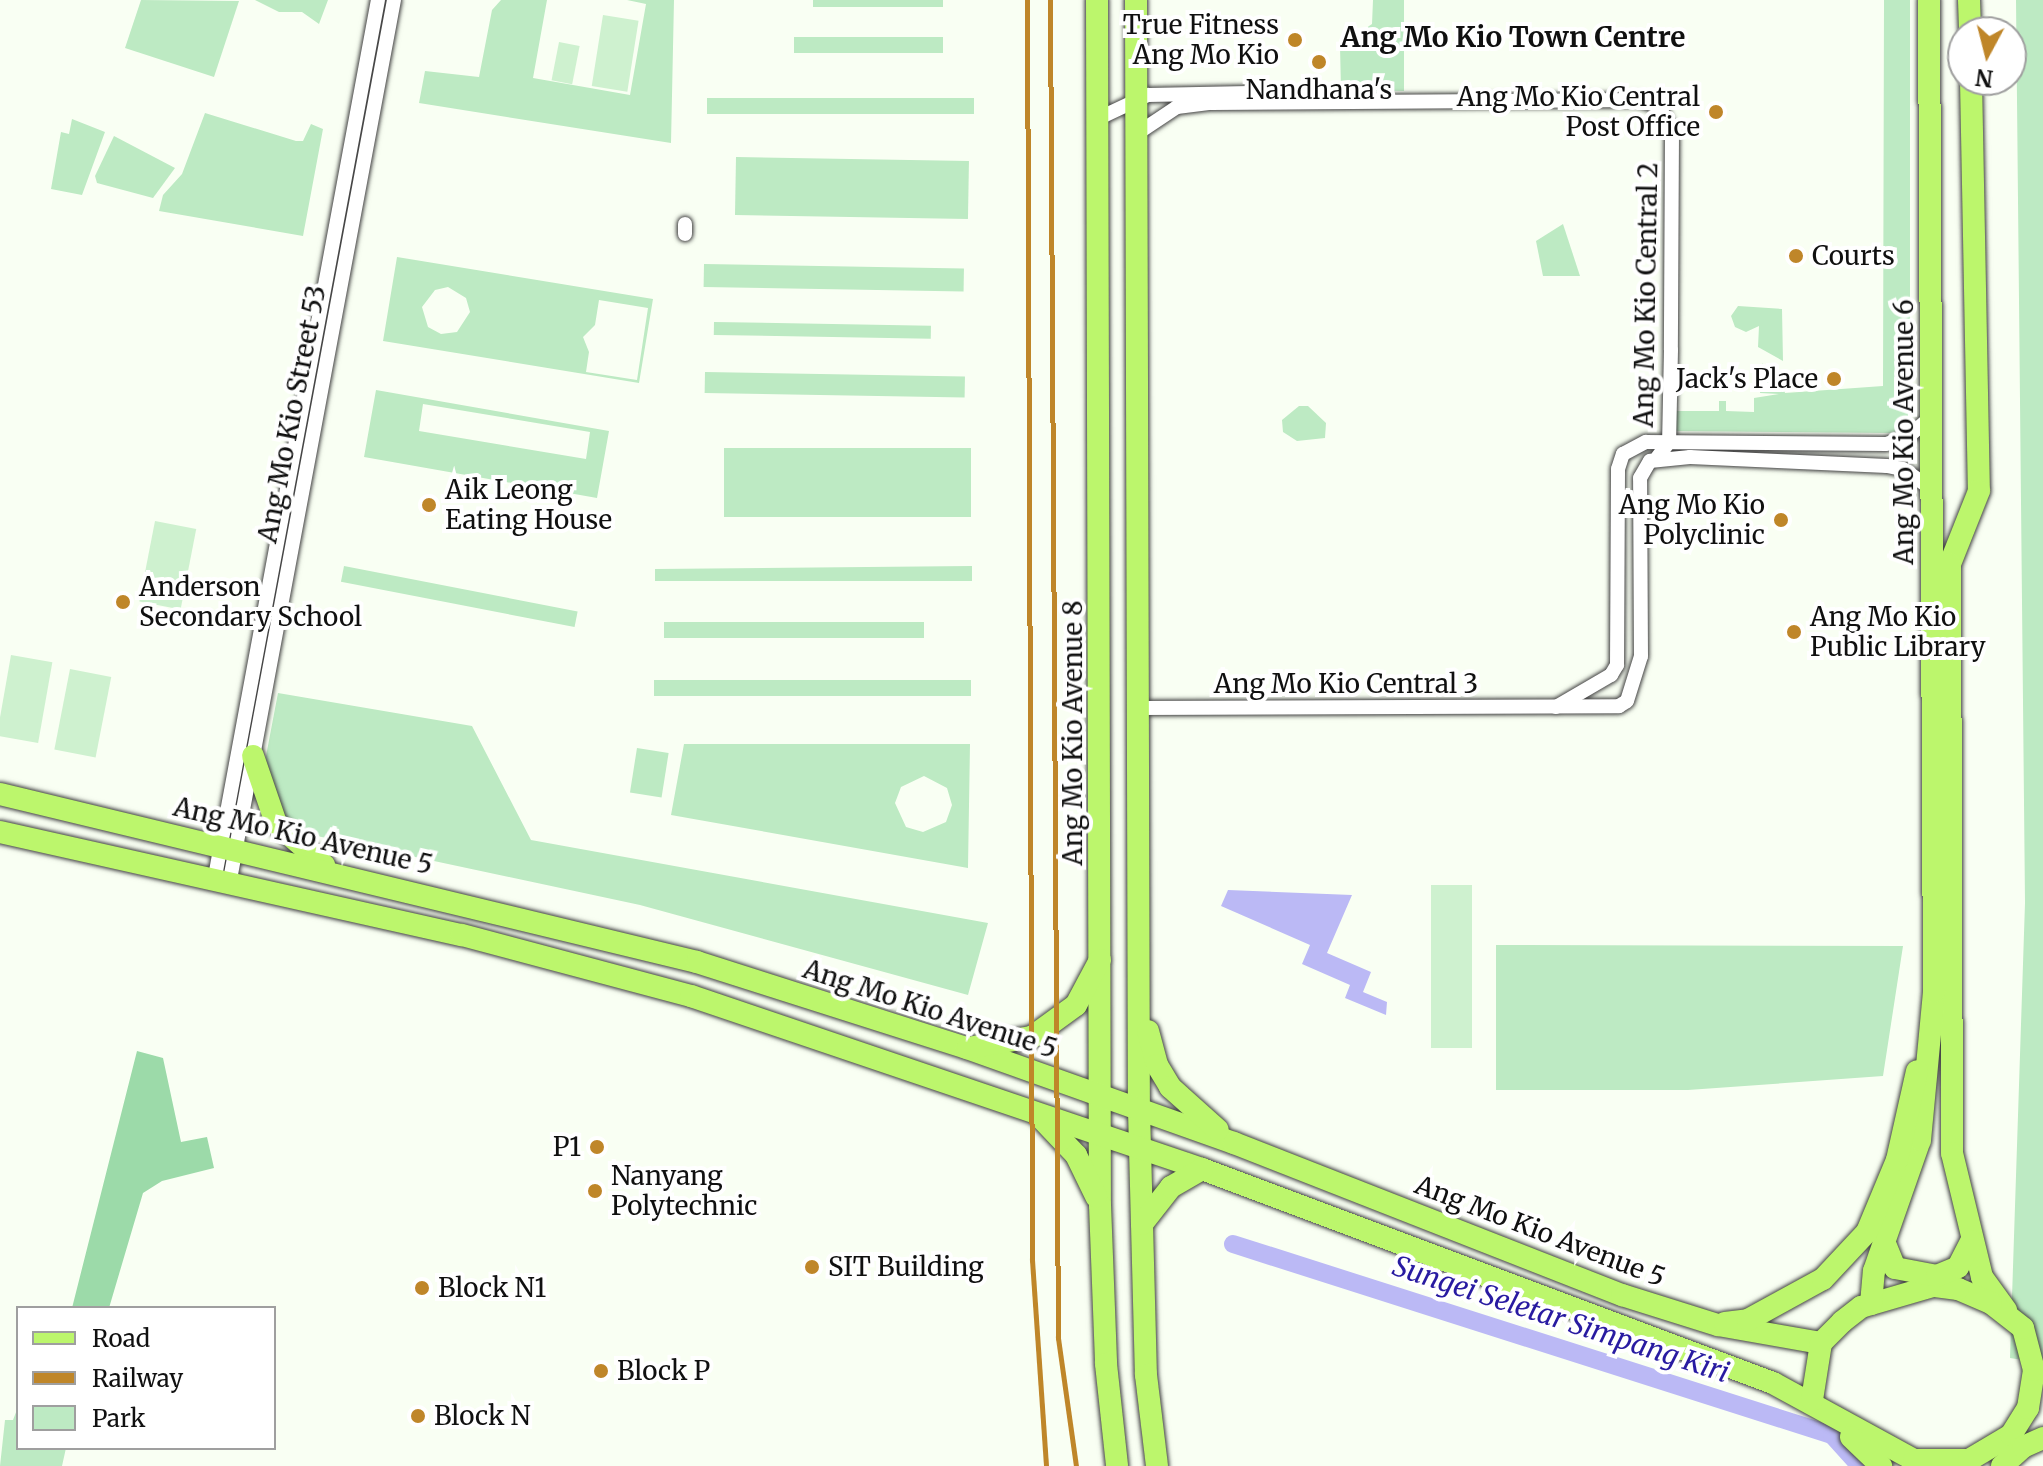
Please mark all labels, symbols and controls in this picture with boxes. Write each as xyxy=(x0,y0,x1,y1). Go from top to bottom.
place label: True Fitness Ang Mo Kio xyxy=(1123,9,1279,70)
north arrow xyxy=(1947,16,2027,96)
district label: Ang Mo Kio Town Centre xyxy=(1341,20,1685,54)
marker: True Fitness Ang Mo Kio xyxy=(1286,31,1304,49)
marker: Nandhana's xyxy=(1310,53,1328,71)
text: N xyxy=(1974,63,1995,93)
place label: Nandhana's xyxy=(1246,74,1392,106)
place label: Ang Mo Kio Central Post Office xyxy=(1457,81,1700,142)
marker: Ang Mo Kio Central Post Office xyxy=(1707,103,1725,121)
street label: Ang Mo Kio Central 2 xyxy=(1628,162,1664,428)
place label: Courts xyxy=(1812,240,1895,272)
marker: Courts xyxy=(1787,247,1805,265)
street label: Ang Mo Kio Street 53 xyxy=(252,283,332,545)
street label: Ang Mo Kio Avenue 6 xyxy=(1888,299,1920,565)
place label: Jack's Place xyxy=(1676,363,1818,395)
marker: Jack's Place xyxy=(1825,370,1843,388)
place label: Aik Leong Eating House xyxy=(445,474,612,536)
place label: Ang Mo Kio Polyclinic xyxy=(1619,489,1765,550)
marker: Aik Leong Eating House xyxy=(420,496,438,514)
marker: Ang Mo Kio Polyclinic xyxy=(1772,511,1790,529)
place label: Anderson Secondary School xyxy=(139,571,362,632)
marker: Anderson Secondary School xyxy=(114,593,132,611)
street label: Ang Mo Kio Avenue 8 xyxy=(1057,600,1089,866)
place label: Ang Mo Kio Public Library xyxy=(1810,601,1986,662)
marker: Ang Mo Kio Public Library xyxy=(1785,623,1803,641)
street label: Ang Mo Kio Central 3 xyxy=(1214,668,1478,700)
street label: Ang Mo Kio Avenue 5 xyxy=(170,791,436,881)
street label: Ang Mo Kio Avenue 5 xyxy=(799,953,1061,1065)
place label: P1 xyxy=(553,1131,581,1163)
marker: P1 xyxy=(588,1138,606,1156)
place label: Nanyang Polytechnic xyxy=(611,1160,757,1222)
street label: Ang Mo Kio Avenue 5 xyxy=(1411,1169,1669,1293)
marker: Nanyang Polytechnic xyxy=(586,1182,604,1200)
water label: Sungei Seletar Simpang Kiri xyxy=(1389,1249,1733,1389)
place label: SIT Building xyxy=(828,1251,984,1283)
marker: SIT Building xyxy=(803,1258,821,1276)
place label: Block N1 xyxy=(438,1272,546,1304)
marker: Block N1 xyxy=(413,1279,431,1297)
legend xyxy=(16,1306,276,1450)
text: Road xyxy=(92,1323,150,1354)
place label: Block P xyxy=(617,1355,710,1387)
marker: Block P xyxy=(592,1362,610,1380)
text: Railway xyxy=(92,1363,183,1394)
place label: Block N xyxy=(434,1400,531,1432)
text: Park xyxy=(92,1403,145,1434)
marker: Block N xyxy=(409,1407,427,1425)

